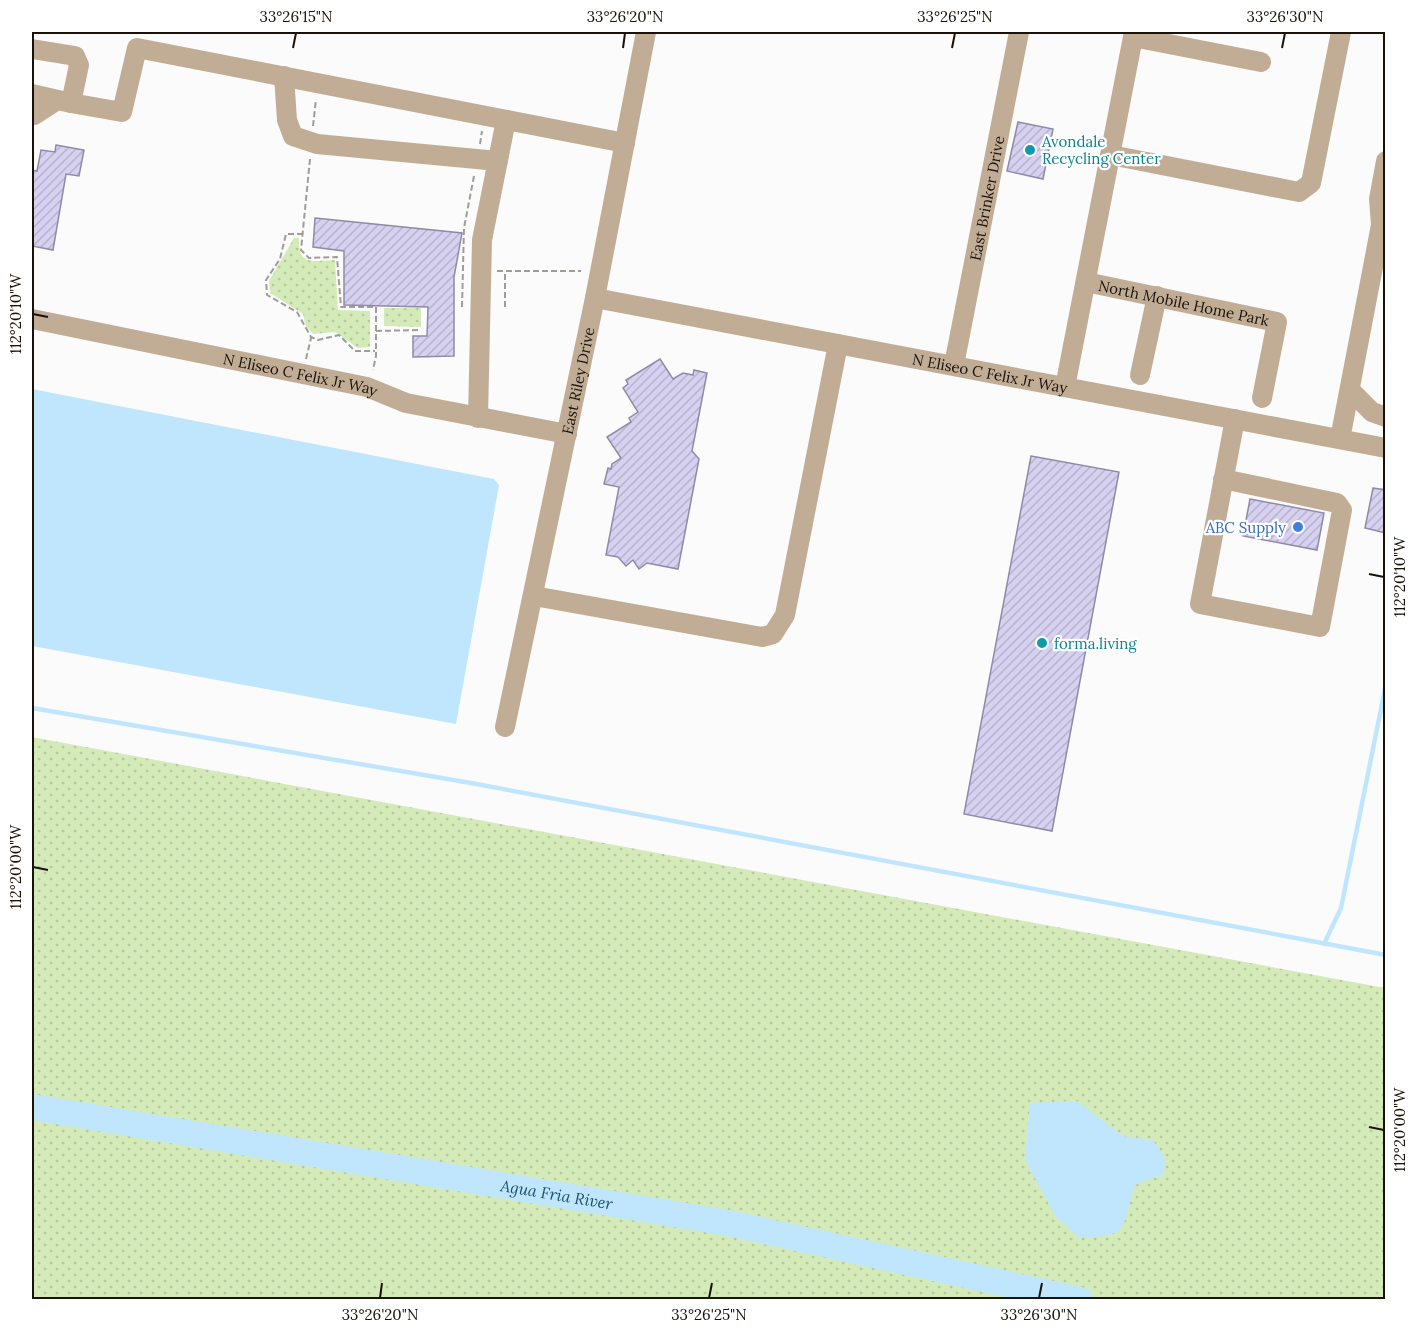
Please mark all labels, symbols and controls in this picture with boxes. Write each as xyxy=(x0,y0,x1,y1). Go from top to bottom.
text: 33°26'15"N xyxy=(260,7,332,26)
text: 33°26'20"N xyxy=(587,7,663,26)
text: 33°26'25"N xyxy=(917,7,993,26)
text: 33°26'30"N xyxy=(1247,7,1323,26)
place label: Avondale Recycling Center xyxy=(1041,132,1161,168)
street label: East Brinker Drive xyxy=(965,134,1008,262)
marker: Avondale Recycling Center xyxy=(1023,143,1037,157)
text: 112°20'10"W xyxy=(6,273,25,354)
street label: North Mobile Home Park xyxy=(1097,275,1271,330)
street label: East Riley Drive xyxy=(557,325,598,436)
street label: N Eliseo C Felix Jr Way xyxy=(221,349,381,400)
street label: N Eliseo C Felix Jr Way xyxy=(911,349,1069,397)
place label: ABC Supply xyxy=(1205,518,1286,537)
marker: ABC Supply xyxy=(1291,520,1305,534)
text: 112°20'10"W xyxy=(1390,536,1409,617)
place label: forma.living xyxy=(1054,634,1137,653)
marker: forma.living xyxy=(1035,636,1049,650)
text: 112°20'00"W xyxy=(6,824,25,909)
text: 112°20'00"W xyxy=(1390,1087,1409,1172)
water label: Agua Fria River xyxy=(498,1175,615,1214)
text: 33°26'20"N xyxy=(342,1305,418,1324)
text: 33°26'25"N xyxy=(671,1305,747,1324)
text: 33°26'30"N xyxy=(1001,1305,1077,1324)

